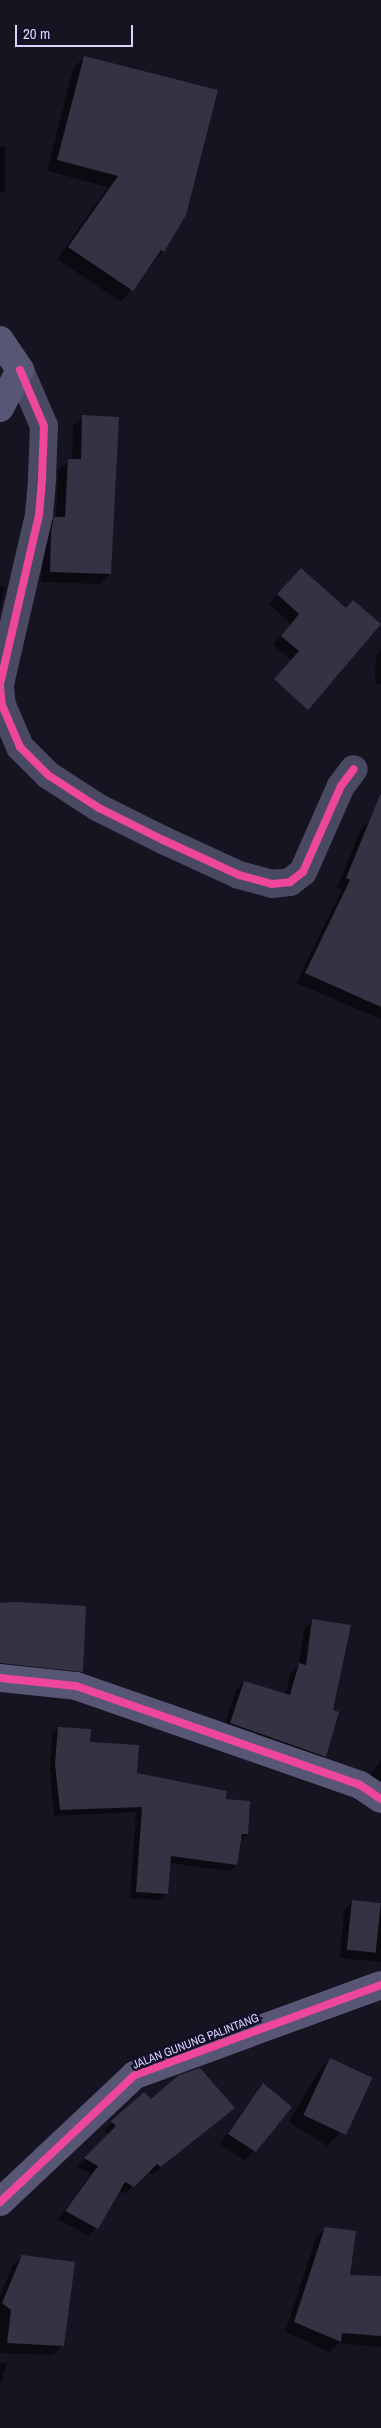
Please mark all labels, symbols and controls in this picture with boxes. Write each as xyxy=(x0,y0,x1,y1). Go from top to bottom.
scale bar xyxy=(18,15,135,47)
text: 20 m xyxy=(23,23,50,44)
street label: JALAN GUNUNG PALINTANG xyxy=(131,2011,261,2073)

